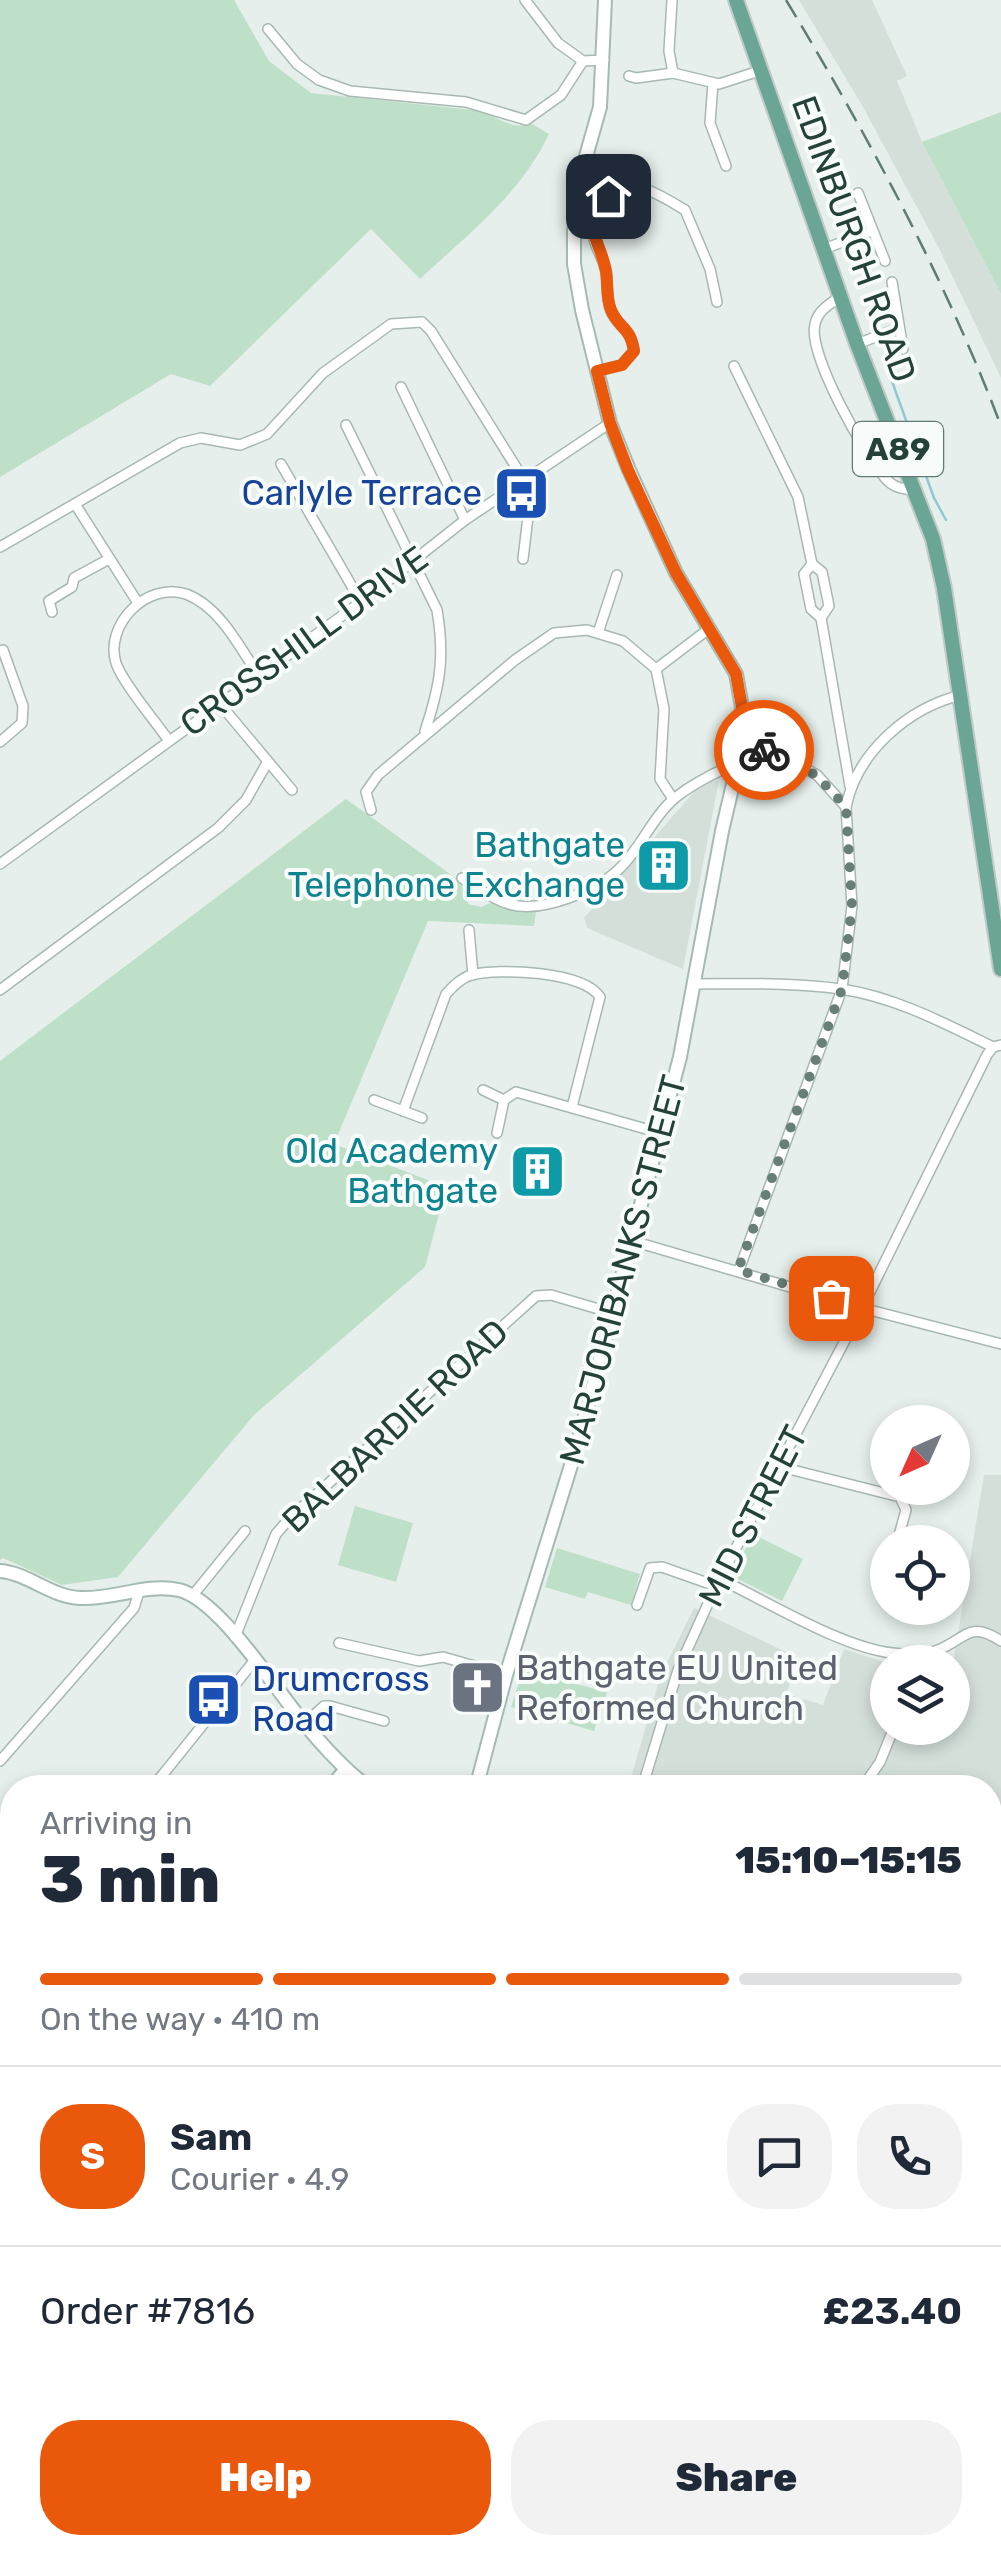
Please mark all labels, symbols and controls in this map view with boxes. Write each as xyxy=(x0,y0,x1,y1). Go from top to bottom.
street label: EDINBURGH ROAD xyxy=(783,90,925,388)
pin xyxy=(566,154,651,239)
icon: home xyxy=(581,169,636,224)
road number: A89 xyxy=(853,422,943,476)
bus stop icon: Carlyle Terrace xyxy=(491,463,551,523)
place label: Carlyle Terrace xyxy=(241,472,482,514)
street label: CROSSHILL DRIVE xyxy=(172,537,436,745)
courier xyxy=(714,700,814,800)
icon: bike xyxy=(737,723,792,778)
place label: Bathgate Telephone Exchange xyxy=(288,824,625,906)
building icon: Bathgate Telephone Exchange xyxy=(634,835,694,895)
street label: MARJORIBANKS STREET xyxy=(551,1071,695,1469)
place label: Old Academy Bathgate xyxy=(285,1130,498,1212)
building icon: Old Academy Bathgate xyxy=(507,1141,567,1201)
pin xyxy=(789,1256,874,1341)
icon: bag xyxy=(804,1271,859,1326)
street label: BALBARDIE ROAD xyxy=(274,1311,516,1541)
north arrow xyxy=(870,1405,970,1505)
map controls xyxy=(870,1405,970,1745)
street label: MID STREET xyxy=(689,1419,817,1613)
button: locate xyxy=(870,1525,970,1625)
button: layers xyxy=(870,1645,970,1745)
place label: Bathgate EU United Reformed Church xyxy=(516,1647,838,1729)
place label: Drumcross Road xyxy=(252,1658,430,1740)
church icon: Bathgate EU United Reformed Church xyxy=(447,1658,507,1718)
bus stop icon: Drumcross Road xyxy=(183,1669,243,1729)
text: Arriving in xyxy=(40,1804,192,1842)
text: 15:10–15:15 xyxy=(735,1837,962,1883)
text: 3 min xyxy=(40,1841,220,1918)
text: On the way · 410 m xyxy=(40,2000,320,2038)
button: chat xyxy=(727,2104,832,2209)
button: phone xyxy=(857,2104,962,2209)
text: Sam xyxy=(170,2114,252,2160)
text: S xyxy=(80,2133,105,2179)
text: Courier · 4.9 xyxy=(170,2160,349,2198)
text: Order #7816 xyxy=(40,2288,255,2334)
text: £23.40 xyxy=(823,2288,962,2334)
button: Help xyxy=(40,2420,491,2535)
button: Share xyxy=(511,2420,962,2535)

